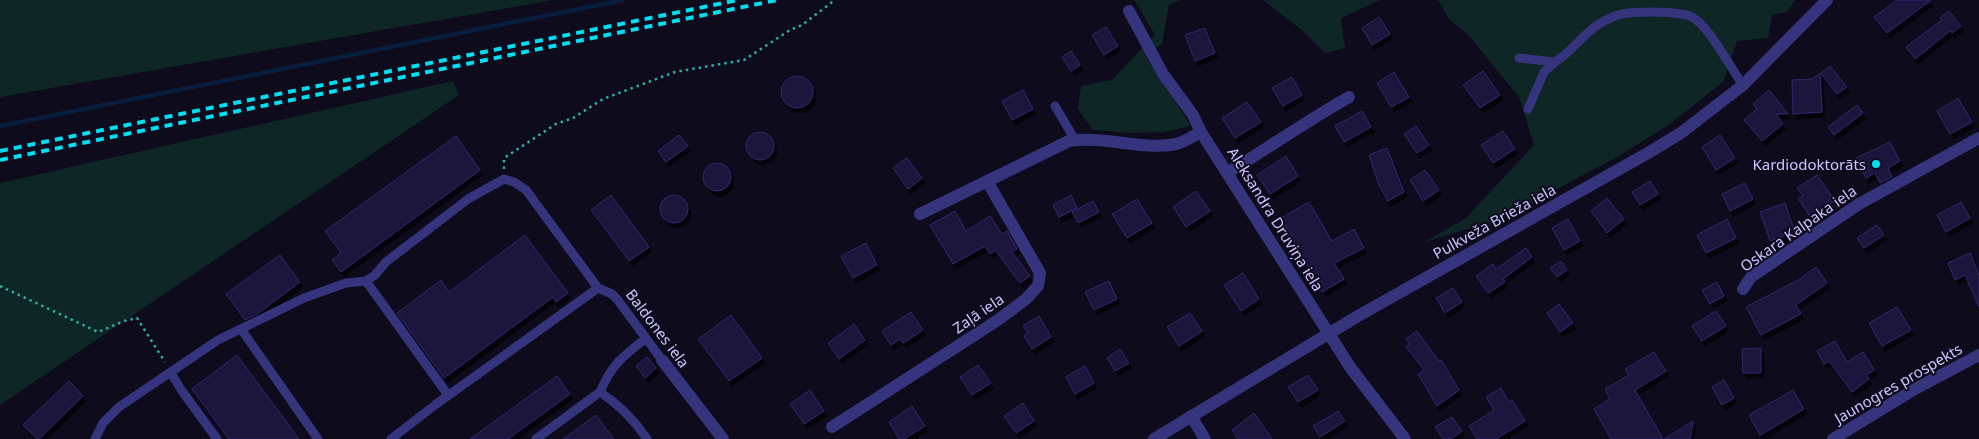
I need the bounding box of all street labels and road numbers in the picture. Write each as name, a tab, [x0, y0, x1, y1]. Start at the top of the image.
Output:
street label: Aleksandra Druviņa iela	[1223, 143, 1329, 295]
street label: Pulkveža Brieža iela	[1429, 179, 1559, 263]
street label: Oskara Kalpaka iela	[1736, 180, 1860, 276]
street label: Baldones iela	[622, 285, 694, 371]
street label: Zaļā iela	[948, 289, 1008, 337]
street label: Jaunogres prospekts	[1829, 338, 1966, 429]

